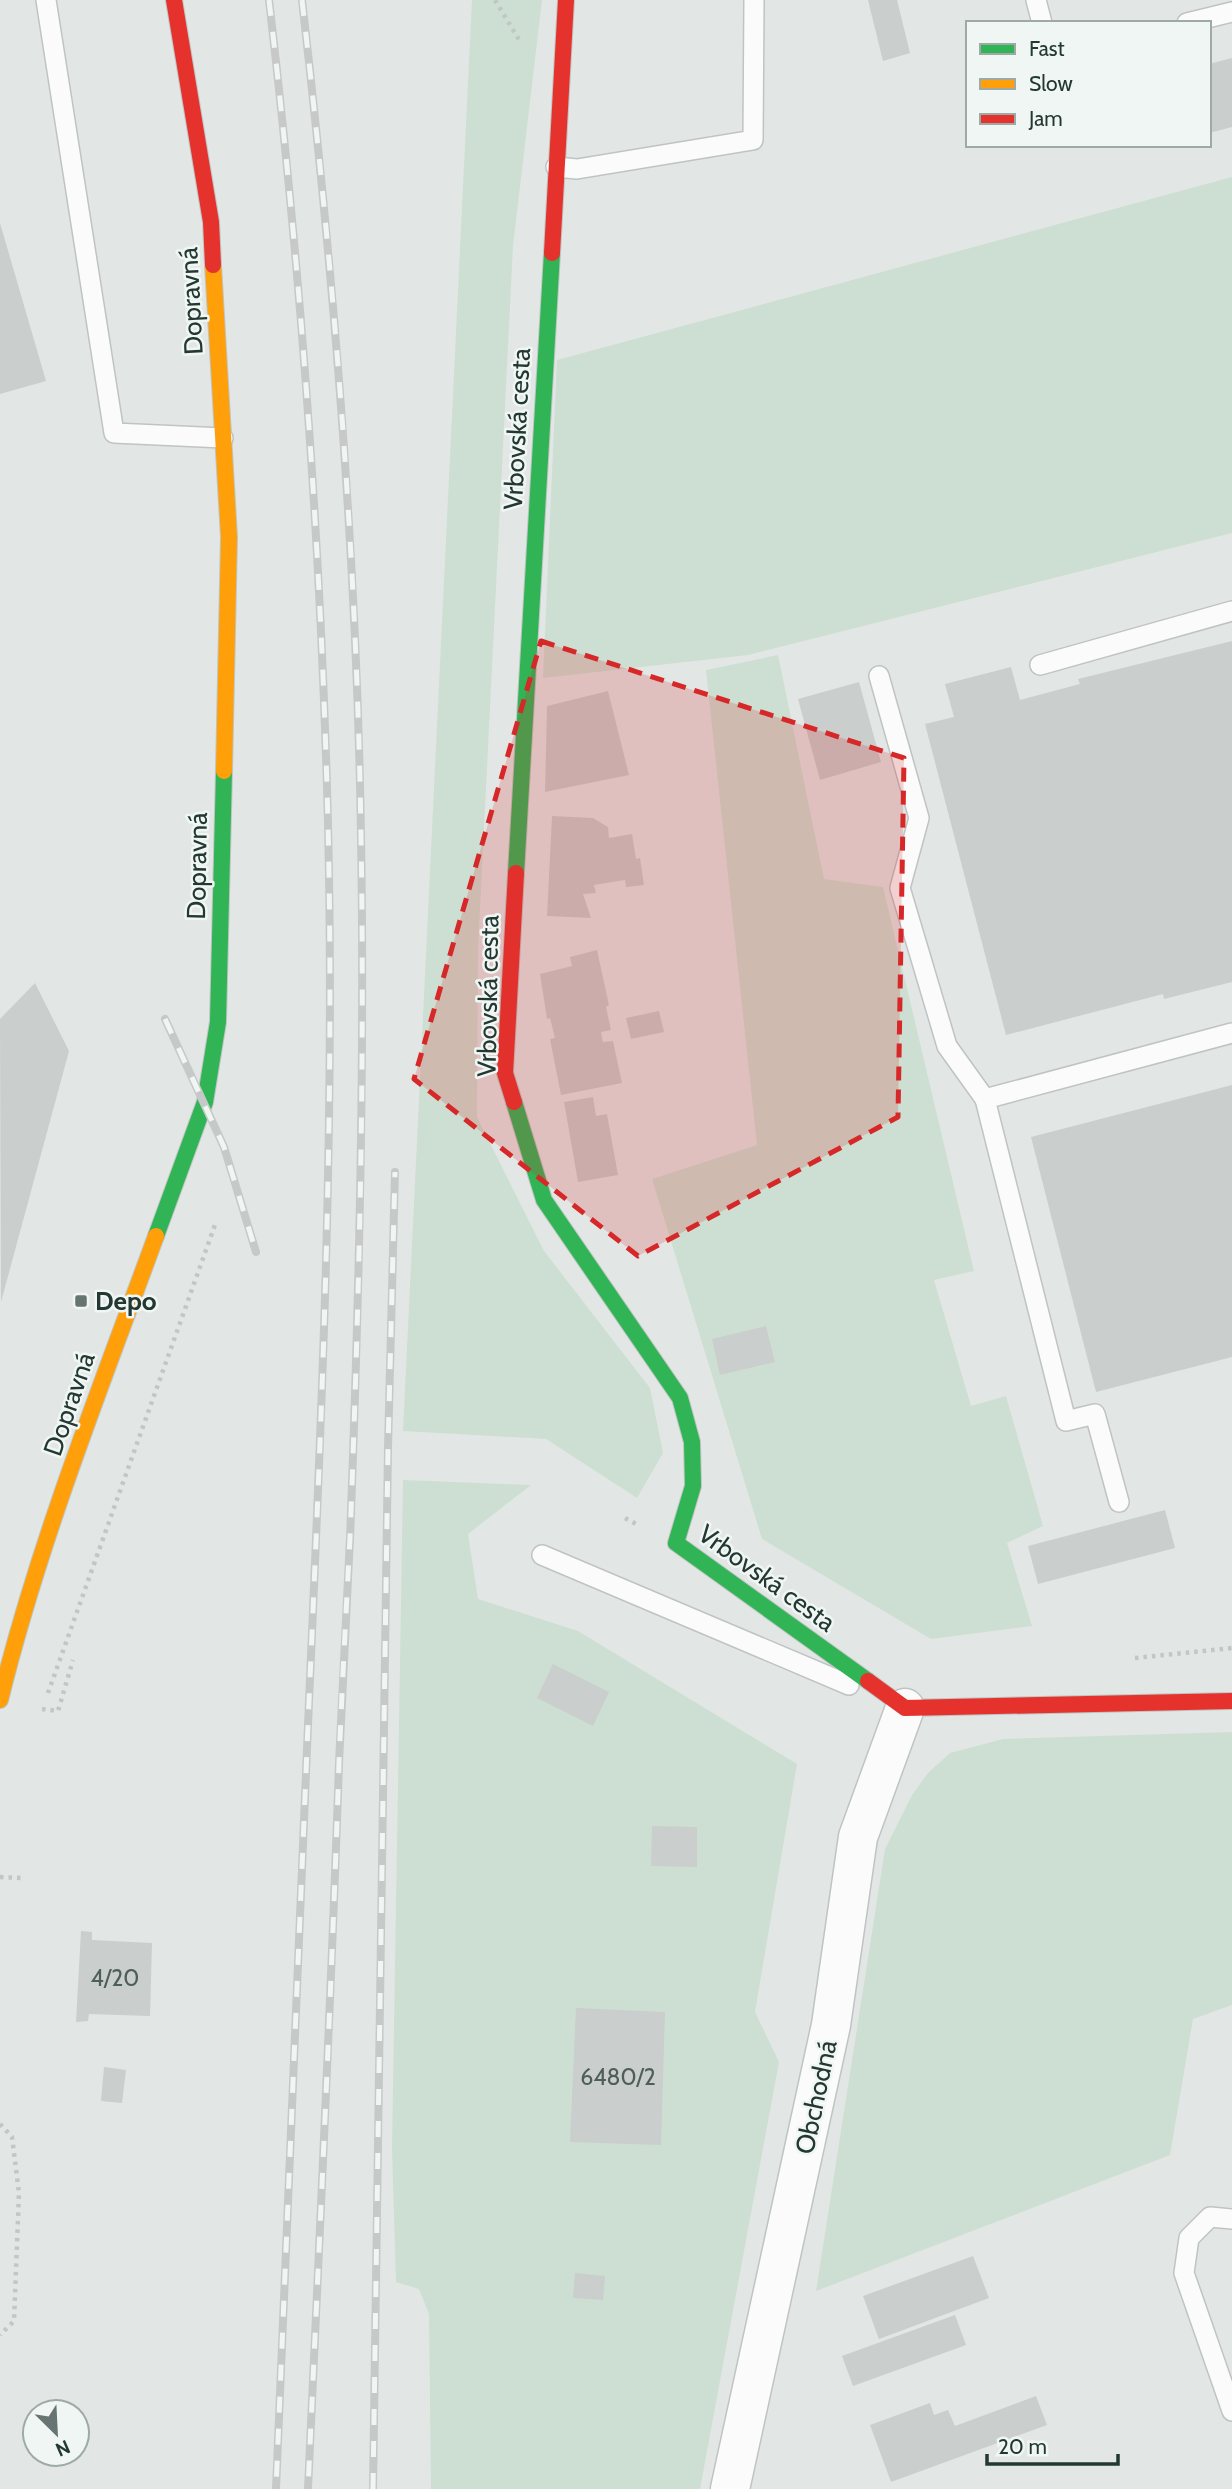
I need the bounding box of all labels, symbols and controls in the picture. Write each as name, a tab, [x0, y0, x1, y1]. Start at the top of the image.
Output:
legend	[966, 21, 1211, 147]
text: Fast	[1029, 36, 1065, 61]
text: Slow	[1029, 71, 1073, 96]
text: Jam	[1028, 106, 1063, 131]
street label: Dopravná	[172, 246, 210, 355]
street label: Vrbovská cesta	[497, 347, 537, 511]
street label: Dopravná	[180, 812, 214, 920]
street label: Vrbovská cesta	[471, 914, 505, 1077]
place label: Depo	[95, 1285, 157, 1317]
marker: Depo	[73, 1293, 89, 1309]
street label: Dopravná	[36, 1348, 102, 1460]
street label: Vrbovská cesta	[692, 1517, 842, 1639]
house number: 4/20	[91, 1964, 139, 1992]
street label: Obchodná	[788, 2036, 844, 2157]
house number: 6480/2	[580, 2063, 656, 2091]
north arrow	[21, 2398, 91, 2468]
scale bar	[987, 2422, 1118, 2466]
text: 20 m	[998, 2434, 1047, 2459]
text: N	[52, 2435, 74, 2461]

